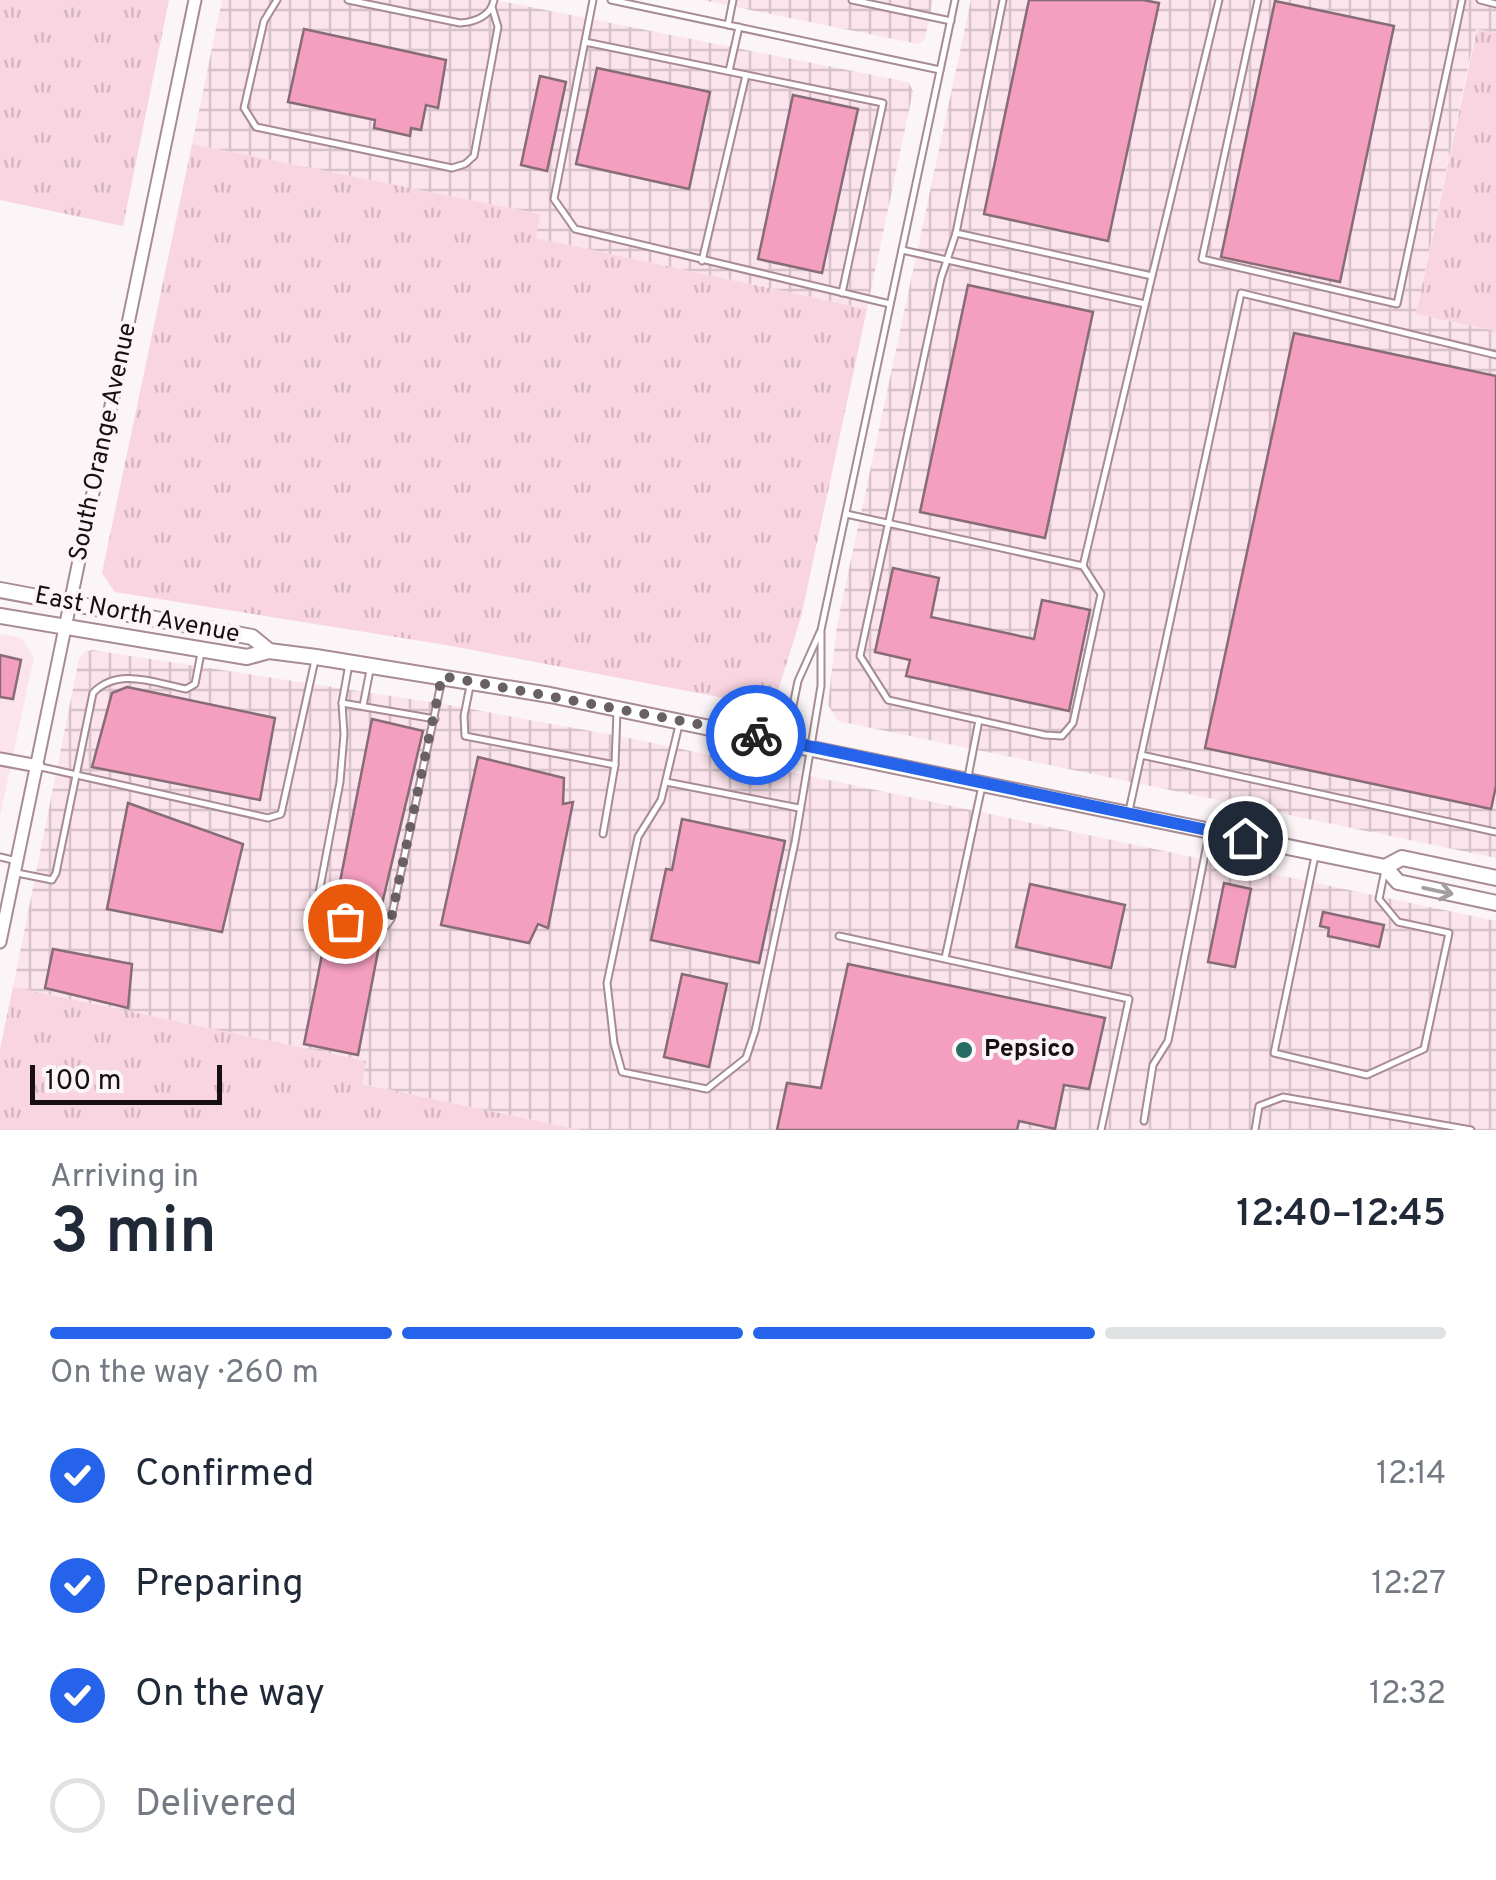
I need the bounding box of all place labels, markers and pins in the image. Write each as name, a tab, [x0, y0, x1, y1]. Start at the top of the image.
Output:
pin	[1203, 796, 1288, 881]
pin	[303, 879, 388, 964]
place label: Pepsico	[984, 1034, 1075, 1066]
marker: Pepsico	[953, 1039, 975, 1061]

